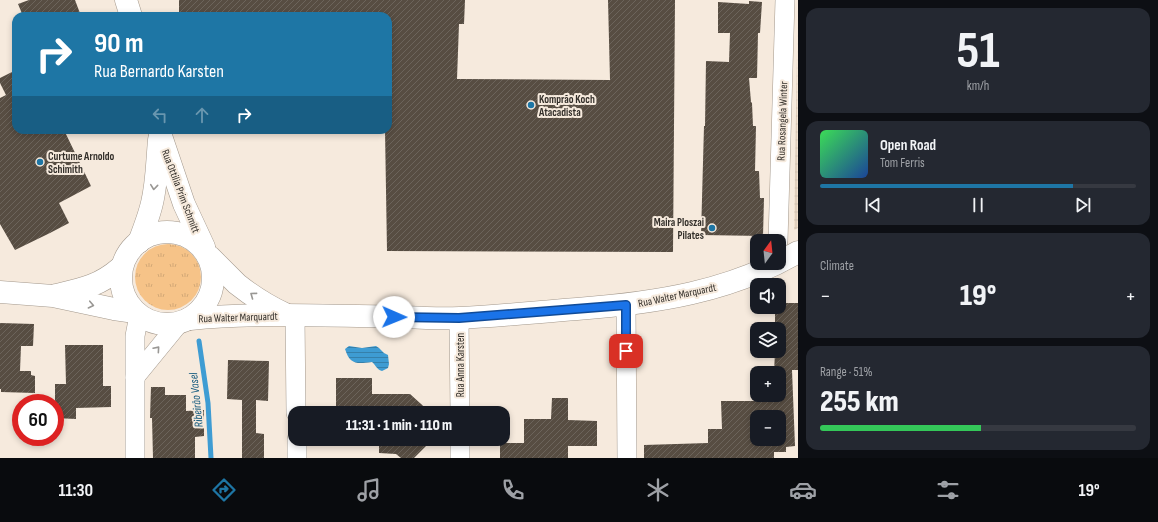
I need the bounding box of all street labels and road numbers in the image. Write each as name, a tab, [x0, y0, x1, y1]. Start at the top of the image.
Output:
street label: Rua Rosangela Winter	[775, 81, 790, 161]
street label: Rua Ottilia Prim Schmitt	[159, 148, 203, 235]
street label: Rua Walter Marquardt	[637, 281, 718, 310]
street label: Rua Walter Marquardt	[198, 310, 279, 325]
street label: Rua Anna Karsten	[454, 332, 467, 397]

